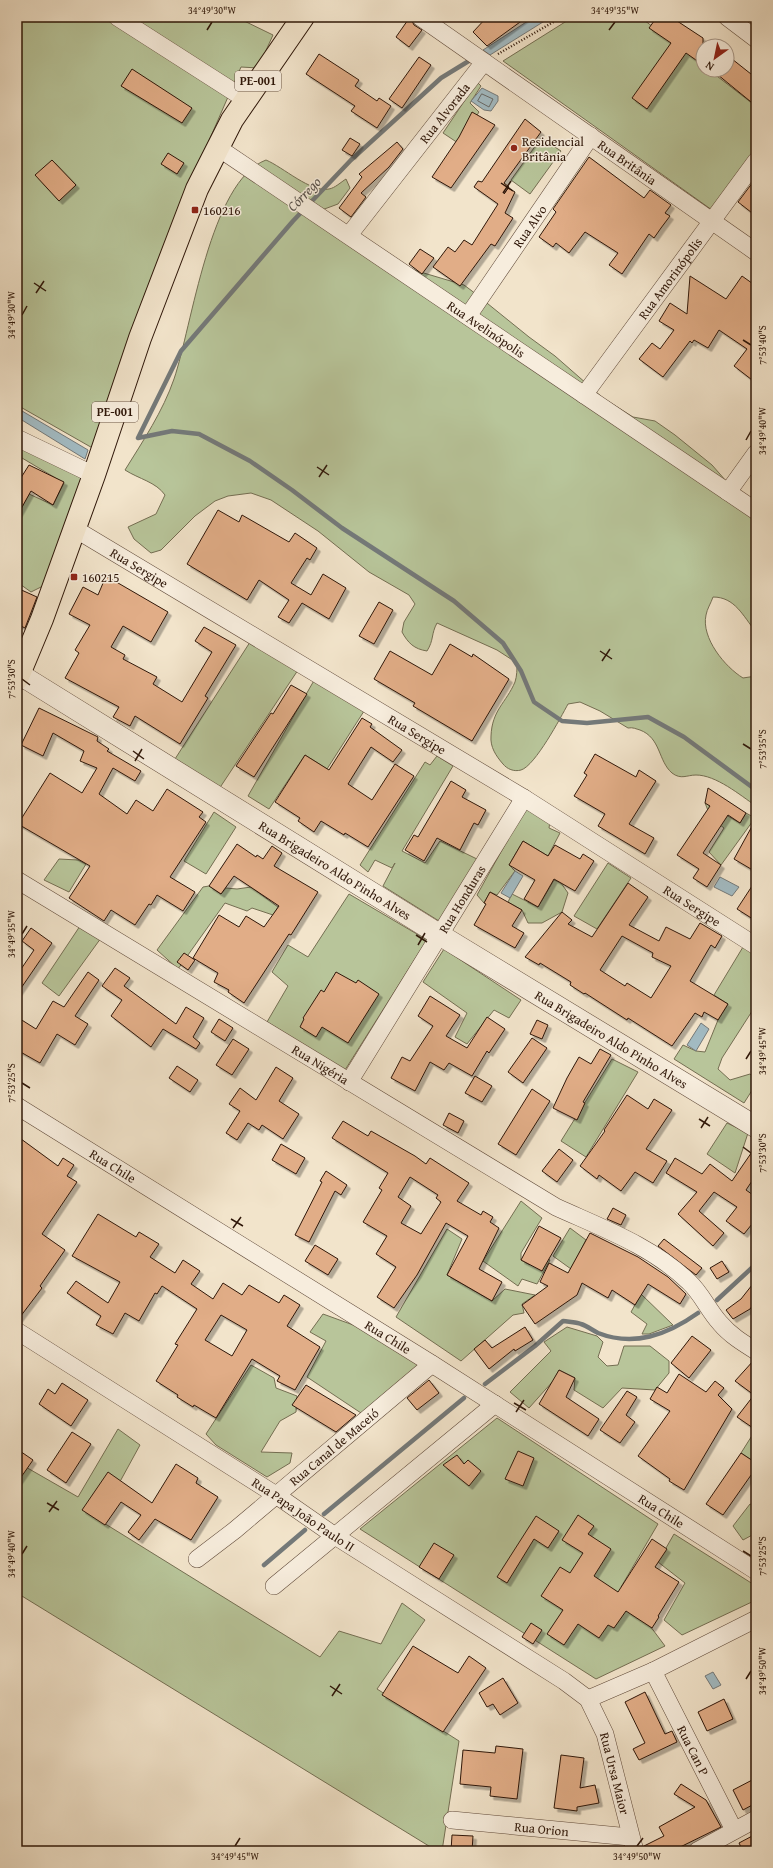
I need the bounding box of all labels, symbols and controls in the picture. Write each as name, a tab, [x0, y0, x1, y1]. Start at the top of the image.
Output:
text: 34°49'30"W	[188, 3, 236, 18]
text: 34°49'35"W	[591, 3, 639, 18]
north arrow	[695, 38, 735, 78]
text: N	[702, 57, 717, 75]
road number: PE-001	[235, 71, 281, 91]
street label: Rua Alvorada	[415, 78, 475, 148]
place label: Residencial Britânia	[522, 132, 584, 166]
street label: Rua Britânia	[594, 135, 661, 190]
marker: Residencial Britânia	[509, 143, 519, 153]
water label: Córrego	[283, 172, 325, 216]
place label: 160216	[203, 201, 241, 220]
street label: Rua Alvo	[509, 201, 551, 251]
marker: 160216	[190, 205, 200, 215]
street label: Rua Amorinópolis	[634, 233, 707, 324]
text: 34°49'30"W	[4, 291, 19, 339]
street label: Rua Avelinópolis	[443, 296, 529, 363]
text: 7°53'40"S	[755, 325, 770, 365]
road number: PE-001	[92, 402, 138, 422]
text: 34°49'40"W	[755, 407, 770, 455]
street label: Rua Sergipe	[106, 543, 172, 593]
place label: 160215	[82, 568, 120, 587]
marker: 160215	[69, 572, 79, 582]
text: 7°53'30"S	[4, 659, 19, 699]
street label: Rua Sergipe	[384, 710, 450, 759]
text: 7°53'35"S	[755, 729, 770, 769]
street label: Rua Brigadeiro Aldo Pinho Alves	[255, 816, 415, 925]
street label: Rua Honduras	[434, 862, 490, 937]
street label: Rua Sergipe	[660, 880, 724, 931]
text: 34°49'35"W	[4, 910, 19, 958]
street label: Rua Brigadeiro Aldo Pinho Alves	[531, 986, 691, 1093]
text: 34°49'45"W	[755, 1027, 770, 1075]
street label: Rua Nigéria	[288, 1040, 353, 1090]
text: 7°53'25"S	[4, 1063, 19, 1103]
text: 7°53'30"S	[755, 1133, 770, 1173]
street label: Rua Chile	[86, 1144, 140, 1188]
street label: Rua Chile	[361, 1316, 415, 1359]
street label: Rua Canal de Maceió	[285, 1404, 383, 1490]
street label: Rua Papa João Paulo II	[248, 1473, 358, 1556]
street label: Rua Chile	[634, 1489, 688, 1533]
text: 34°49'40"W	[4, 1530, 19, 1578]
text: 7°53'25"S	[755, 1536, 770, 1576]
text: 34°49'50"W	[755, 1647, 770, 1695]
street label: Rua Can P	[672, 1722, 714, 1779]
street label: Rua Ursa Maior	[595, 1730, 634, 1817]
street label: Rua Orion	[514, 1817, 570, 1841]
text: 34°49'45"W	[211, 1849, 259, 1864]
text: 34°49'50"W	[613, 1849, 661, 1864]

